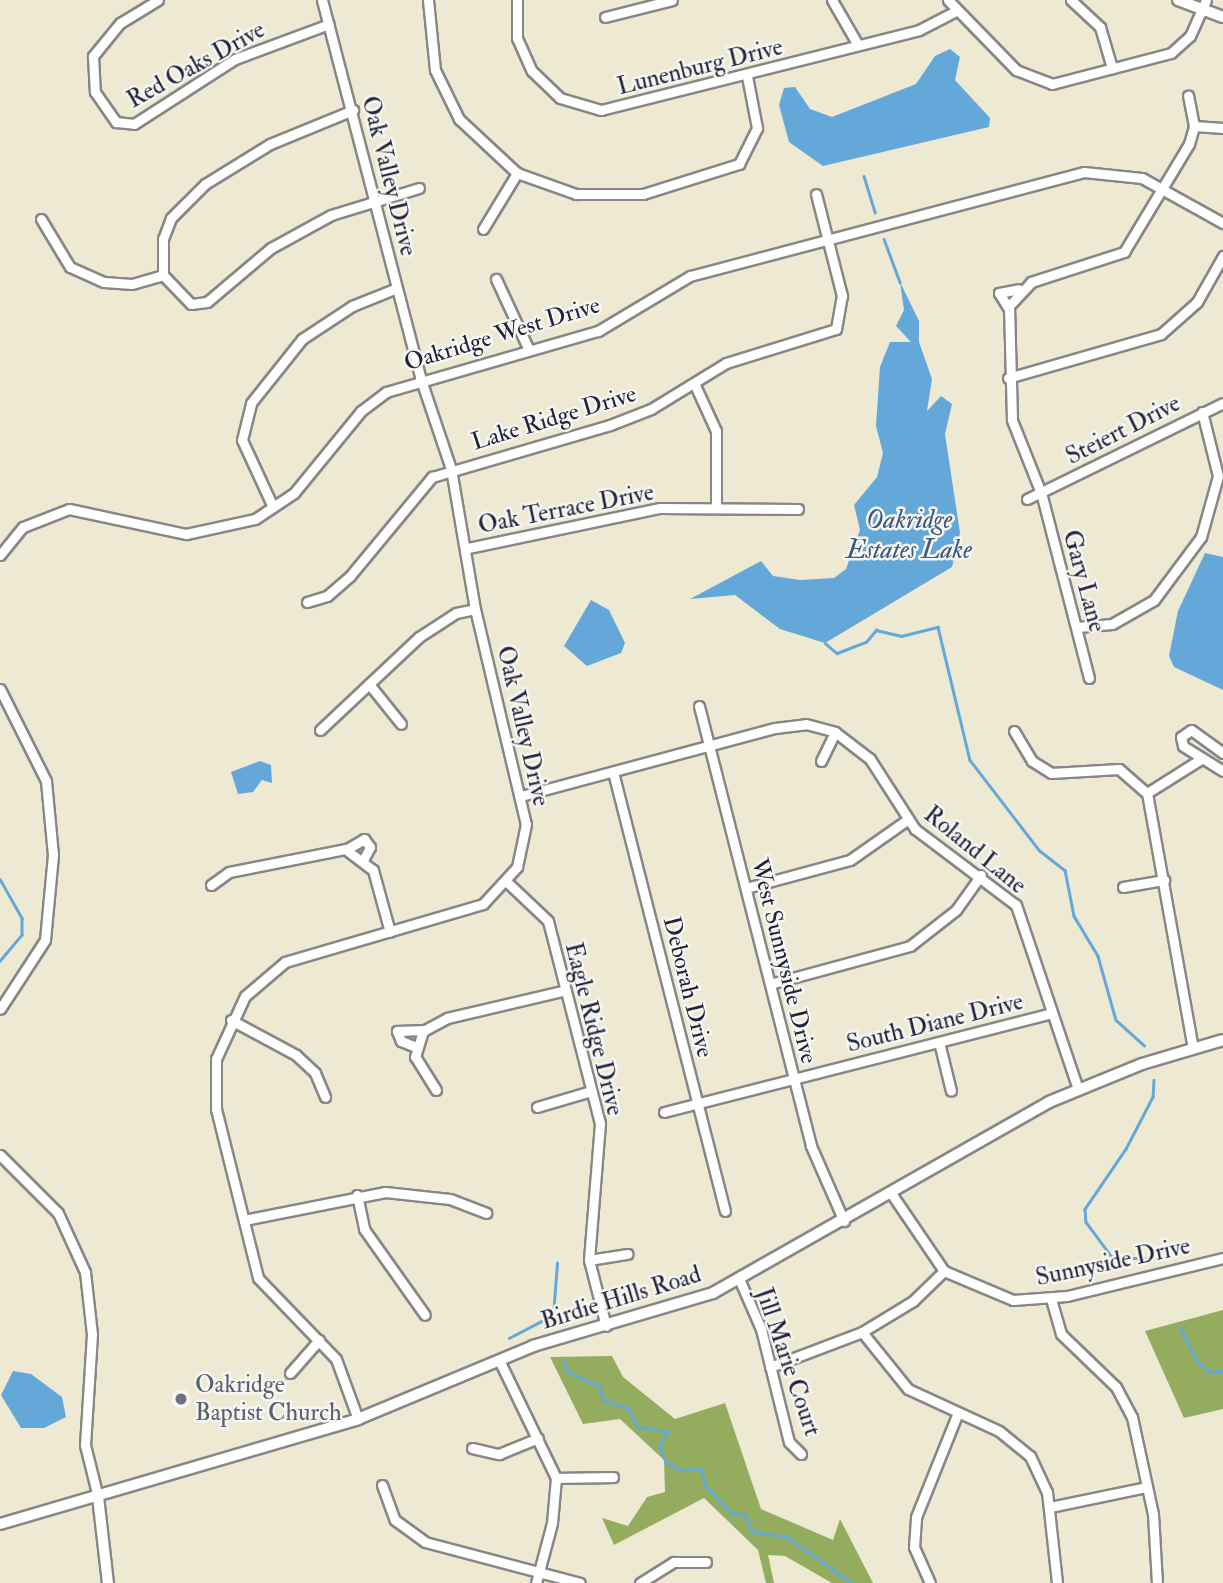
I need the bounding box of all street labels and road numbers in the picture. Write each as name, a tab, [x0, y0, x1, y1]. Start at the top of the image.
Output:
street label: Red Oaks Drive	[122, 15, 270, 115]
street label: Lunenburg Drive	[614, 33, 786, 101]
street label: Oak Valley Drive	[355, 93, 423, 259]
street label: Oakridge West Drive	[401, 291, 603, 377]
street label: Lake Ridge Drive	[468, 379, 640, 457]
street label: Steiert Drive	[1061, 389, 1185, 471]
street label: Oak Terrace Drive	[476, 478, 656, 540]
street label: Gary Lane	[1057, 527, 1111, 635]
street label: Oak Valley Drive	[491, 643, 555, 809]
street label: Roland Lane	[918, 800, 1032, 900]
street label: West Sunnyside Drive	[745, 855, 823, 1067]
street label: Deborah Drive	[657, 914, 719, 1060]
street label: Eagle Ridge Drive	[559, 940, 629, 1118]
street label: South Diane Drive	[844, 987, 1026, 1059]
street label: Sunnyside Drive	[1033, 1232, 1193, 1292]
street label: Birdie Hills Road	[538, 1260, 704, 1336]
street label: Jill Marie Court	[749, 1284, 827, 1440]

